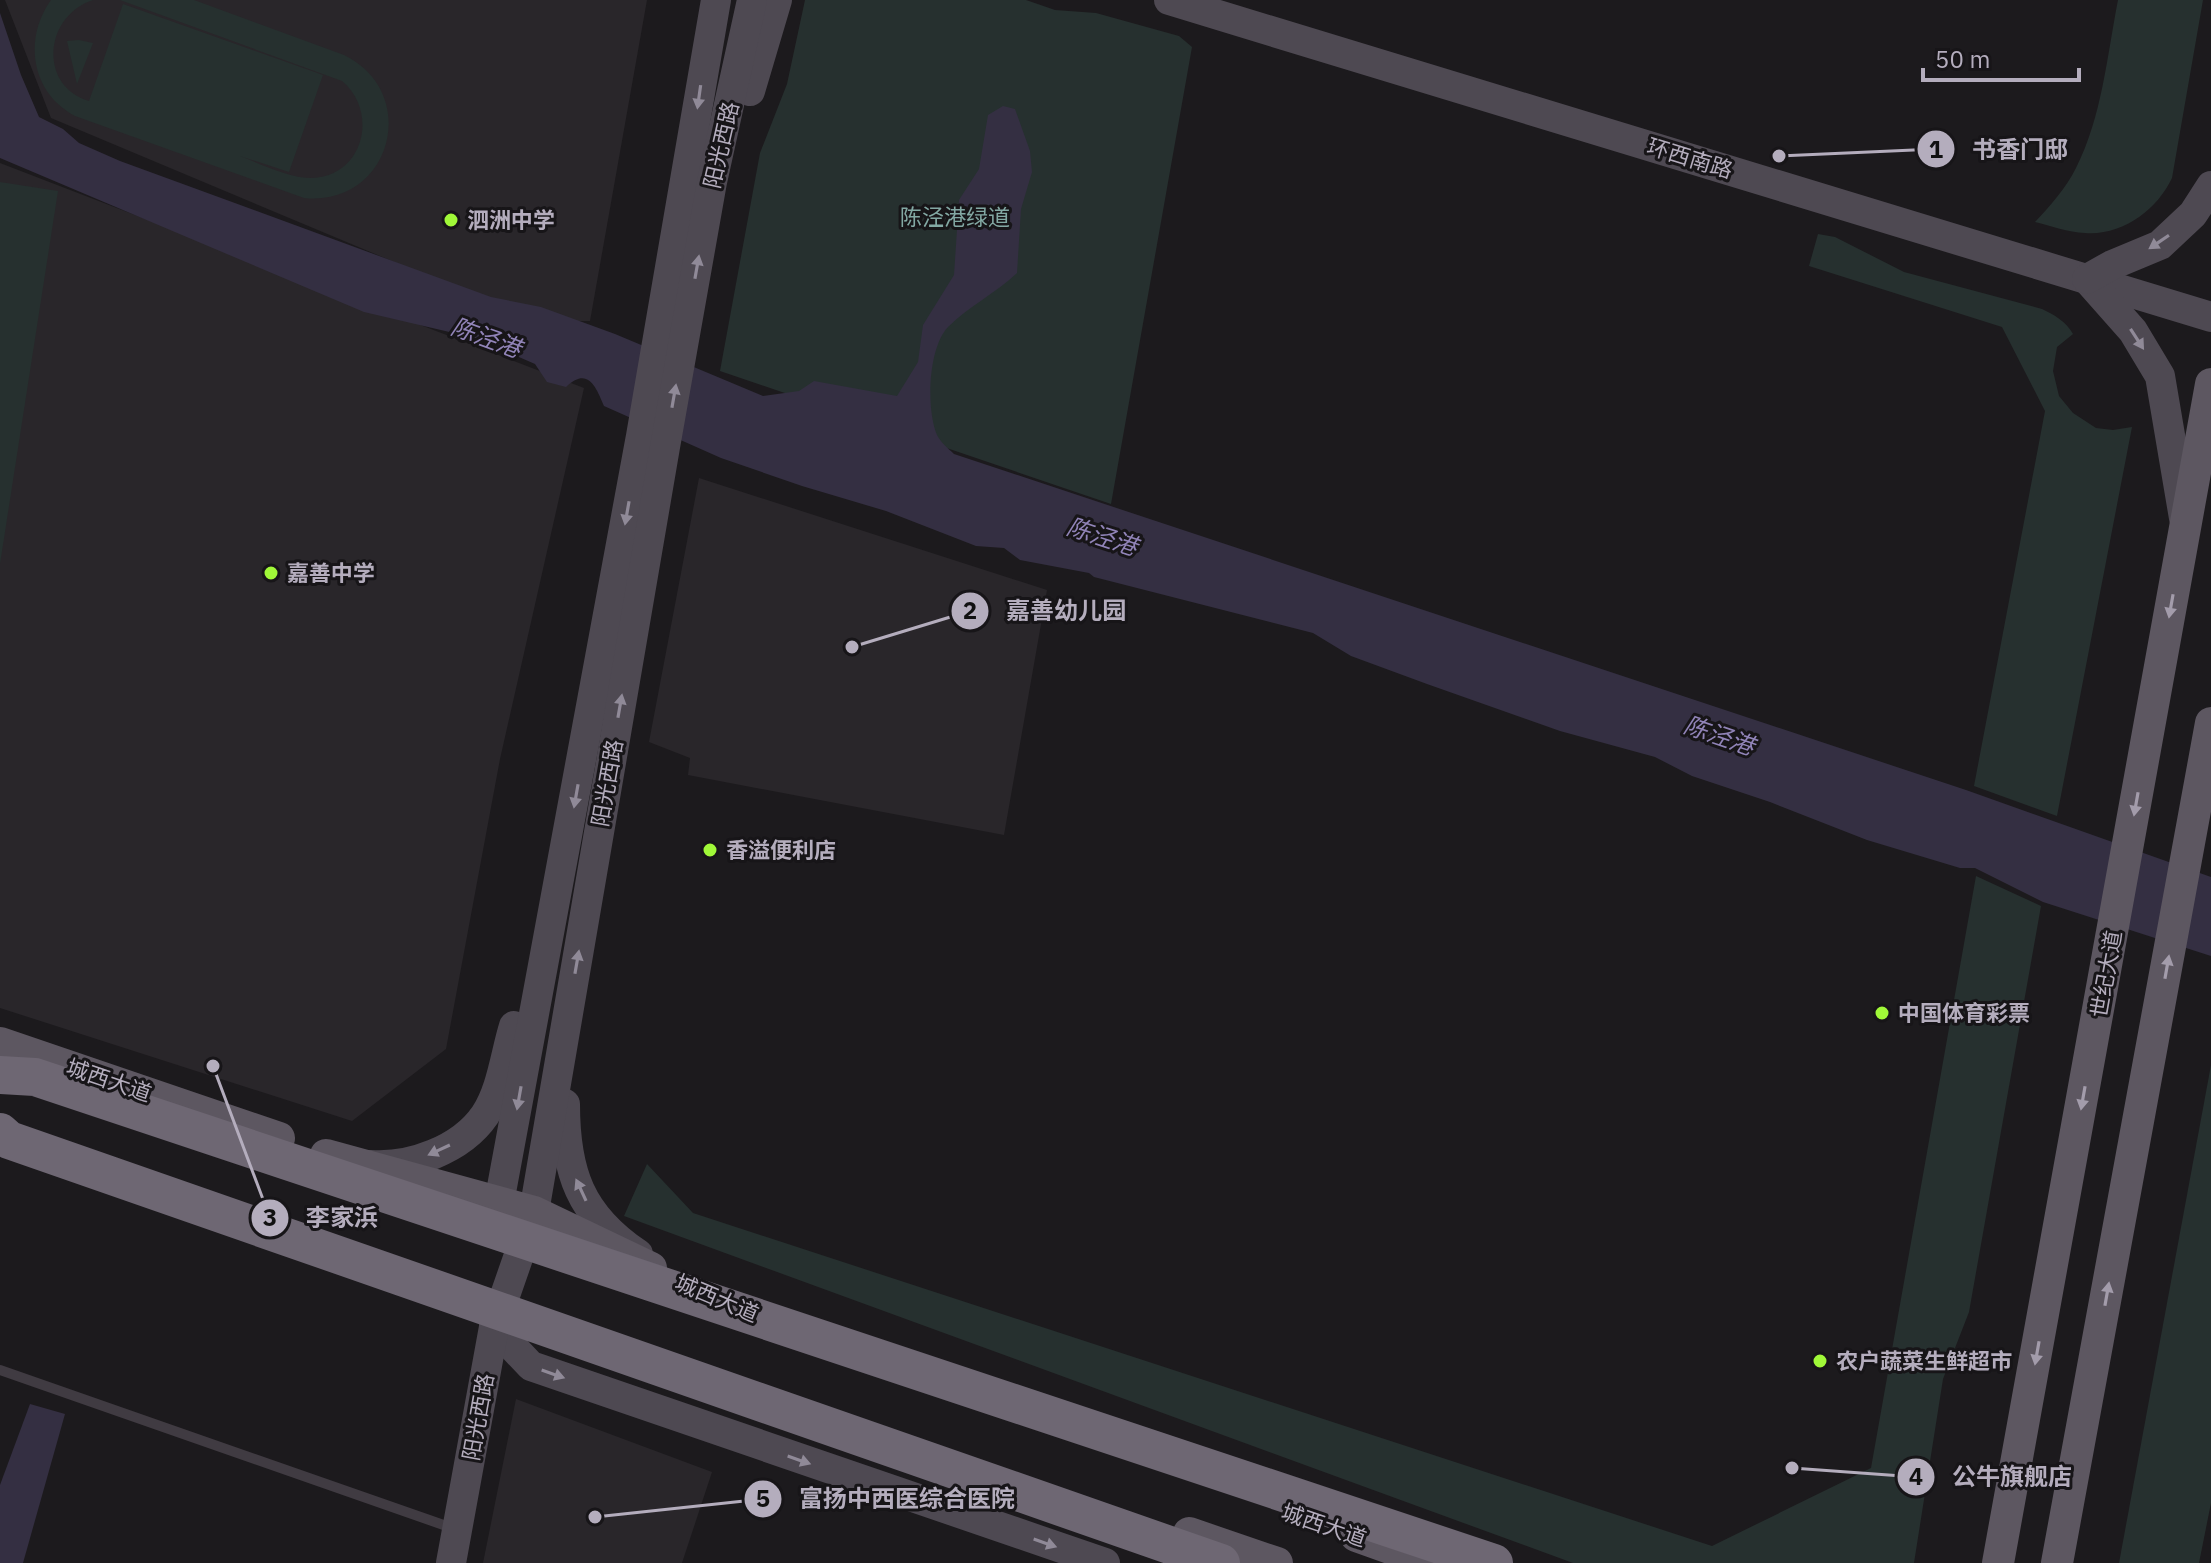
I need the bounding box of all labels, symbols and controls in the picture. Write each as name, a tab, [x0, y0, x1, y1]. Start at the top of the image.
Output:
scale bar	[1923, 32, 2079, 82]
text: 50 m	[1935, 43, 1990, 75]
one-way arrow	[692, 85, 705, 110]
street label: 阳光西路	[696, 99, 745, 191]
callout: 书香门邸	[1916, 125, 2084, 173]
street label: 环西南路	[1644, 131, 1736, 184]
text: 1	[1929, 133, 1943, 165]
text: 书香门邸	[1972, 133, 2068, 165]
park label: 陈泾港绿道	[900, 202, 1010, 231]
place label: 泗洲中学	[467, 205, 555, 234]
marker: 泗洲中学	[442, 211, 460, 229]
one-way arrow	[2149, 235, 2170, 250]
one-way arrow	[691, 255, 704, 280]
water label: 陈泾港	[447, 310, 528, 365]
one-way arrow	[2129, 328, 2144, 350]
one-way arrow	[668, 383, 680, 408]
one-way arrow	[621, 500, 633, 525]
water label: 陈泾港	[1063, 510, 1144, 563]
place label: 嘉善中学	[287, 558, 375, 587]
marker: 嘉善中学	[262, 564, 280, 582]
callout: 嘉善幼儿园	[950, 587, 1142, 635]
text: 2	[963, 594, 977, 626]
text: 嘉善幼儿园	[1006, 594, 1126, 626]
one-way arrow	[2165, 594, 2177, 619]
one-way arrow	[615, 693, 627, 718]
water label: 陈泾港	[1680, 708, 1761, 763]
street label: 阳光西路	[585, 737, 628, 829]
one-way arrow	[569, 784, 582, 809]
one-way arrow	[2129, 792, 2141, 817]
place label: 香溢便利店	[726, 835, 836, 864]
marker: 香溢便利店	[701, 841, 719, 859]
street label: 世纪大道	[2084, 928, 2127, 1020]
one-way arrow	[571, 950, 583, 975]
one-way arrow	[2161, 954, 2173, 979]
place label: 中国体育彩票	[1898, 998, 2030, 1027]
marker: 中国体育彩票	[1873, 1004, 1891, 1022]
street label: 城西大道	[63, 1051, 155, 1108]
one-way arrow	[2077, 1085, 2089, 1110]
one-way arrow	[512, 1086, 524, 1111]
one-way arrow	[428, 1143, 451, 1157]
one-way arrow	[574, 1178, 587, 1201]
callout: 李家浜	[250, 1194, 394, 1242]
text: 3	[263, 1201, 277, 1233]
text: 李家浜	[306, 1201, 378, 1233]
street label: 城西大道	[671, 1267, 763, 1328]
one-way arrow	[2101, 1281, 2113, 1306]
one-way arrow	[2030, 1341, 2042, 1366]
place label: 农户蔬菜生鲜超市	[1836, 1346, 2012, 1375]
marker: 农户蔬菜生鲜超市	[1811, 1352, 1829, 1370]
one-way arrow	[542, 1369, 566, 1381]
street label: 阳光西路	[456, 1371, 499, 1463]
callout: 公牛旗舰店	[1896, 1453, 2088, 1501]
one-way arrow	[787, 1454, 811, 1466]
text: 4	[1909, 1460, 1923, 1492]
text: 公牛旗舰店	[1952, 1460, 2072, 1492]
callout: 富扬中西医综合医院	[743, 1475, 1031, 1523]
text: 5	[756, 1482, 770, 1514]
text: 富扬中西医综合医院	[799, 1482, 1015, 1514]
street label: 城西大道	[1278, 1496, 1370, 1553]
one-way arrow	[1034, 1537, 1058, 1549]

